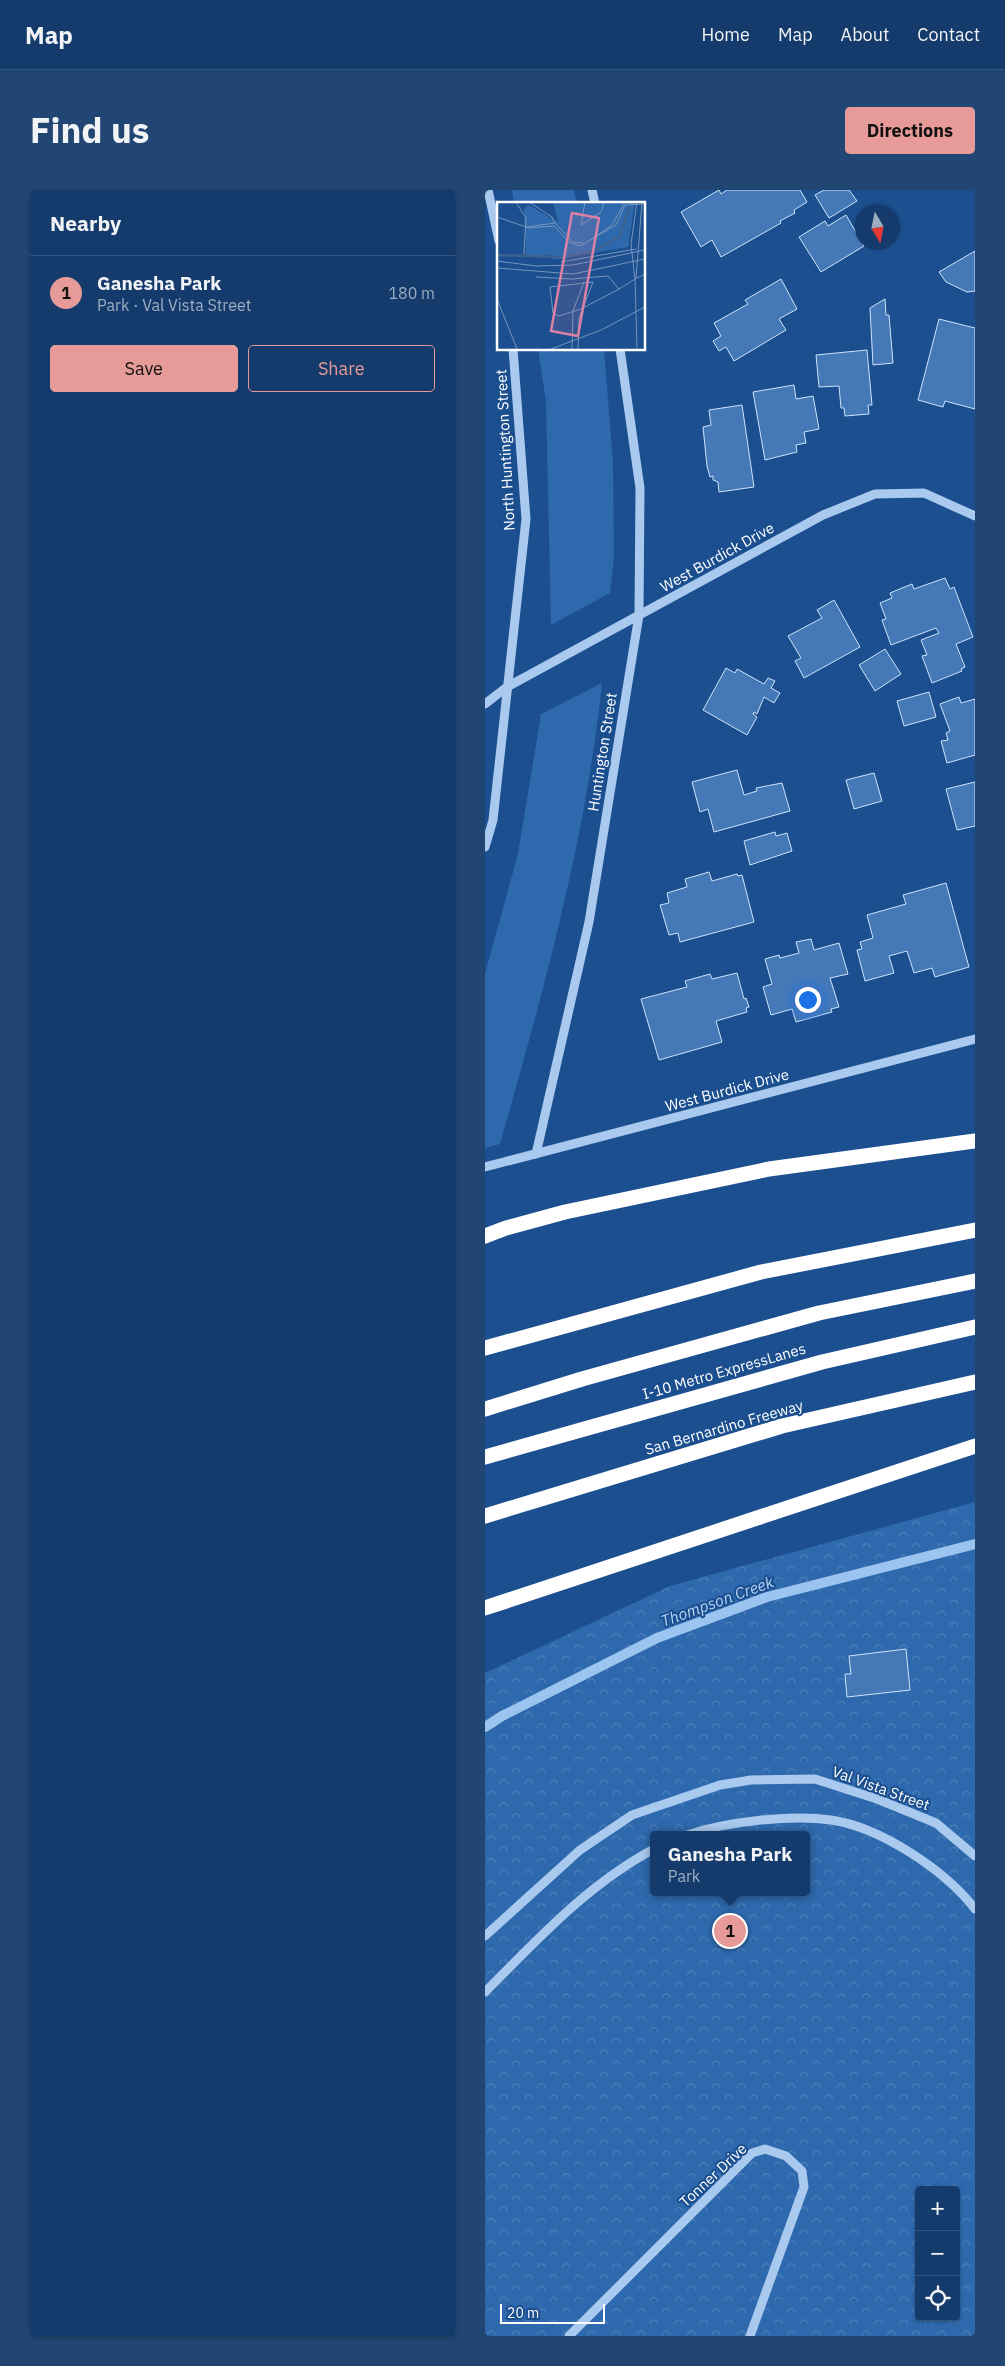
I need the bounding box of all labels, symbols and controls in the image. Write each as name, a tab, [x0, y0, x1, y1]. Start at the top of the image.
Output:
text: Map	[25, 19, 73, 51]
text: Home	[702, 23, 750, 46]
text: Map	[778, 23, 813, 46]
text: About	[841, 23, 889, 46]
text: Contact	[917, 23, 980, 46]
text: Find us	[30, 107, 149, 153]
button: Directions	[845, 107, 975, 154]
inset map	[497, 202, 645, 350]
north arrow	[855, 205, 900, 250]
text: Nearby	[50, 209, 121, 237]
text: Ganesha Park	[97, 271, 221, 295]
text: 1	[61, 283, 71, 303]
text: 180 m	[388, 283, 435, 303]
text: Park · Val Vista Street	[97, 295, 251, 315]
button: Save	[50, 345, 238, 392]
button: Share	[248, 345, 435, 392]
street label: North Huntington Street	[491, 369, 519, 531]
street label: West Burdick Drive	[657, 518, 777, 596]
street label: Huntington Street	[583, 691, 621, 813]
your location	[795, 987, 821, 1013]
street label: West Burdick Drive	[663, 1064, 791, 1116]
street label: I-10 Metro ExpressLanes	[640, 1339, 808, 1403]
street label: San Bernardino Freeway	[643, 1395, 806, 1459]
water label: Thompson Creek	[658, 1571, 777, 1631]
street label: Val Vista Street	[830, 1762, 932, 1814]
popup	[650, 1831, 810, 1896]
text: Ganesha Park	[668, 1842, 792, 1866]
text: Park	[668, 1866, 700, 1886]
pin: 1	[714, 1912, 746, 1950]
street label: Tonner Drive	[675, 2139, 751, 2211]
map controls	[915, 2186, 960, 2321]
button: +	[915, 2186, 960, 2231]
button: −	[915, 2231, 960, 2276]
button: locate	[915, 2276, 960, 2321]
scale bar	[500, 2301, 605, 2324]
text: 20 m	[507, 2304, 539, 2322]

